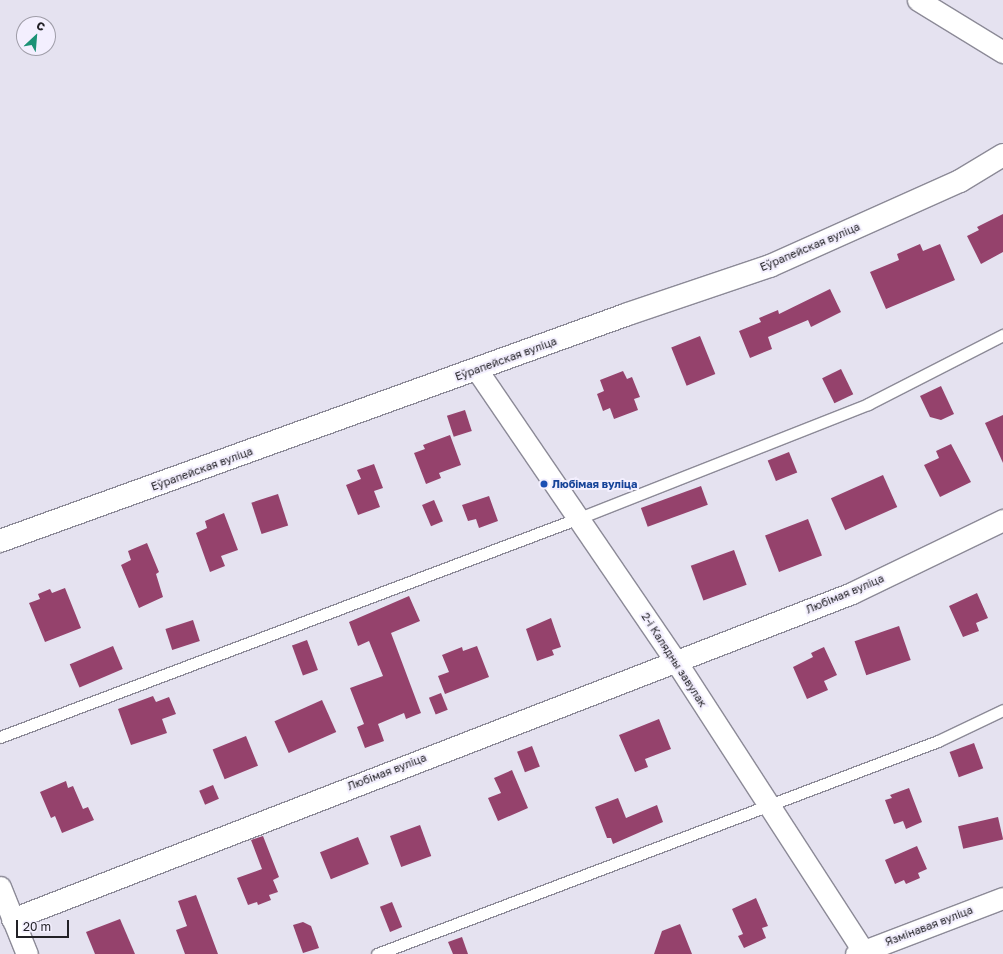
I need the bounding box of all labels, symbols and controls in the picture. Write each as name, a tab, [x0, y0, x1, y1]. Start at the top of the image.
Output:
north arrow	[16, 16, 56, 56]
text: С	[35, 18, 47, 33]
street label: Еўрапейская вуліца	[758, 220, 862, 274]
street label: Еўрапейская вуліца	[453, 334, 559, 384]
street label: Еўрапейская вуліца	[149, 444, 255, 494]
place label: Любімая вуліца	[552, 477, 637, 491]
marker: Любімая вуліца	[539, 479, 549, 489]
street label: Любімая вуліца	[804, 572, 886, 616]
street label: 2-і Калядны завулак	[639, 610, 709, 710]
street label: Любімая вуліца	[346, 751, 428, 793]
street label: Язмінавая вуліца	[883, 903, 975, 949]
scale bar	[18, 912, 71, 938]
text: 20 m	[23, 919, 51, 934]

